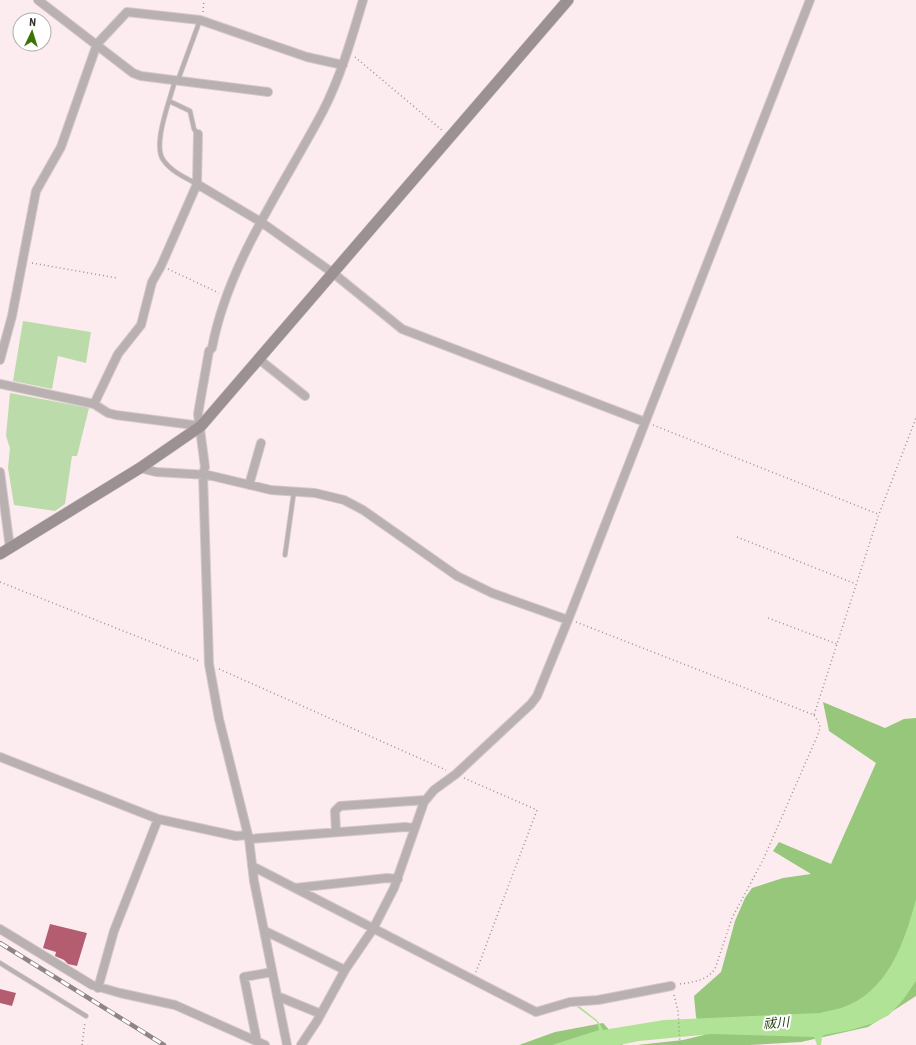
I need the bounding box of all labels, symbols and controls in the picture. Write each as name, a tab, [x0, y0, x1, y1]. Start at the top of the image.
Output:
north arrow	[12, 12, 52, 52]
text: N	[29, 16, 37, 29]
water label: 祓川	[762, 1014, 792, 1032]

